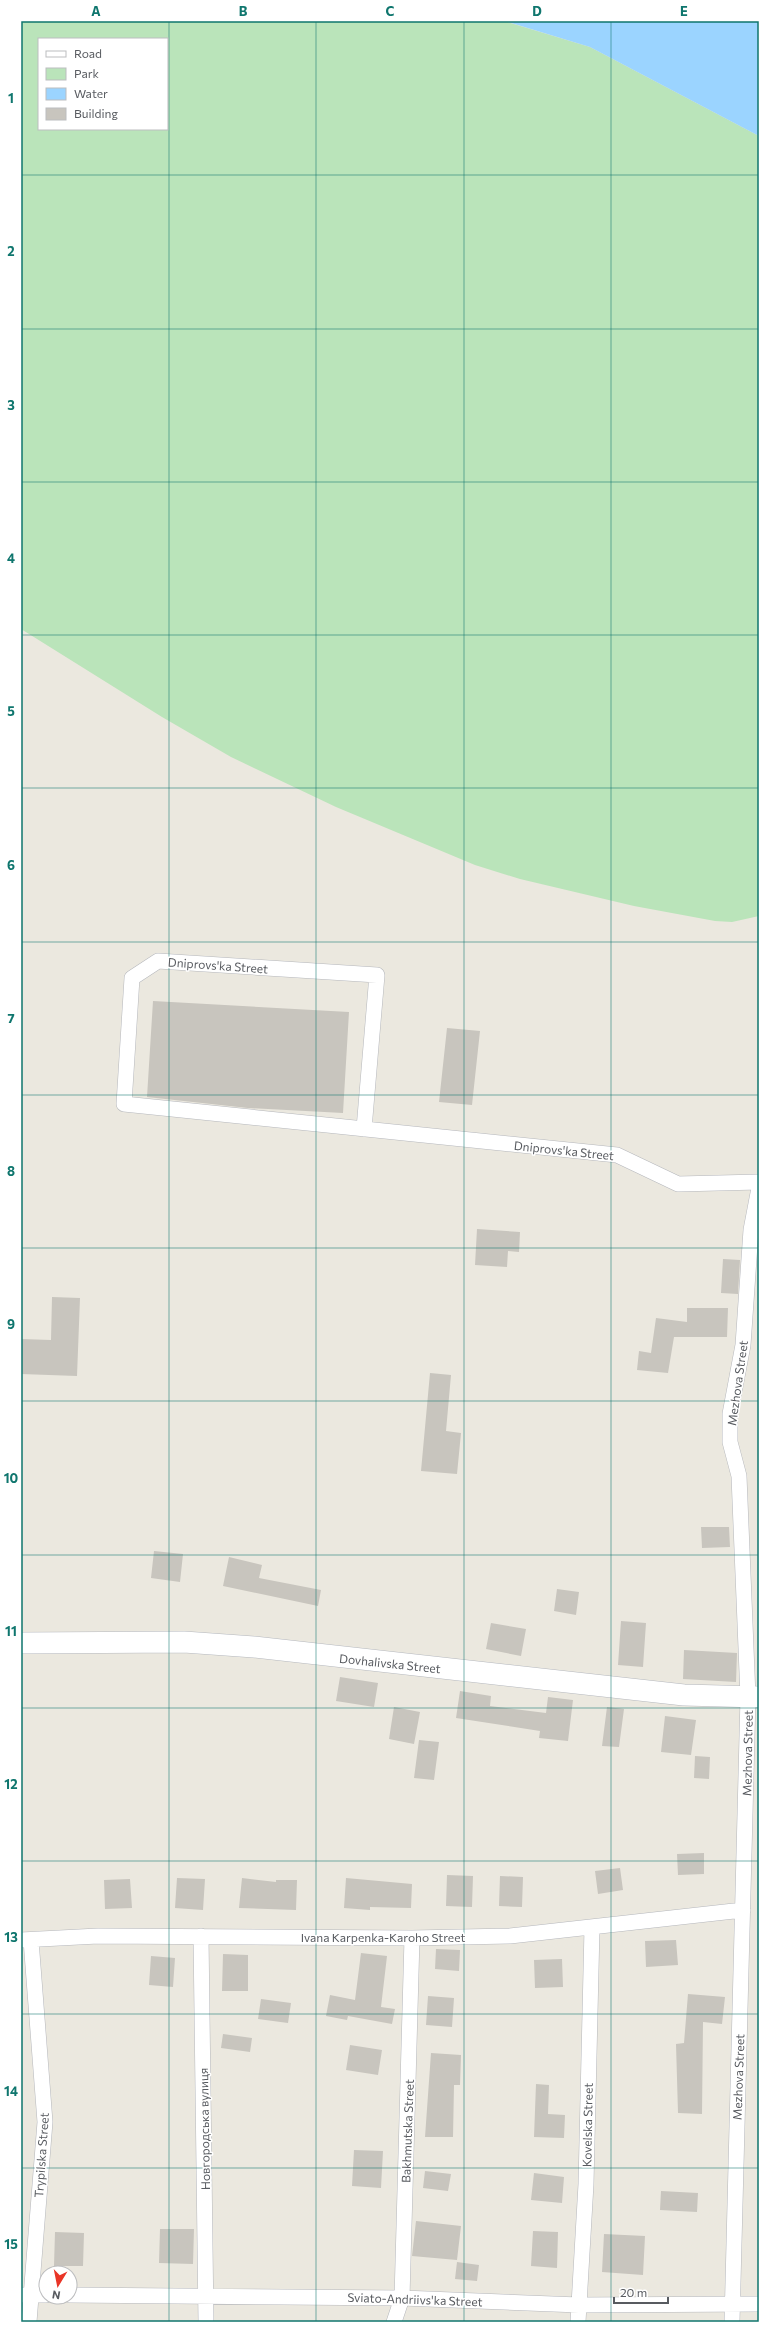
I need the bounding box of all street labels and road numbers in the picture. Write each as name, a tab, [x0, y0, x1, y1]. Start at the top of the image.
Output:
street label: Dniprovs'ka Street	[167, 955, 269, 975]
street label: Dniprovs'ka Street	[513, 1138, 615, 1162]
street label: Mezhova Street	[724, 1339, 750, 1427]
street label: Dovhalivska Street	[339, 1651, 441, 1675]
street label: Mezhova Street	[739, 1710, 755, 1796]
street label: Ivana Karpenka-Karoho Street	[301, 1930, 465, 1944]
street label: Mezhova Street	[730, 2034, 747, 2120]
street label: Новгородська вулиця	[196, 2068, 212, 2190]
street label: Bakhmutska Street	[398, 2079, 416, 2183]
street label: Kovelska Street	[579, 2083, 595, 2167]
street label: Trypilska Street	[31, 2112, 51, 2198]
street label: Sviato-Andriivs'ka Street	[347, 2290, 483, 2308]

